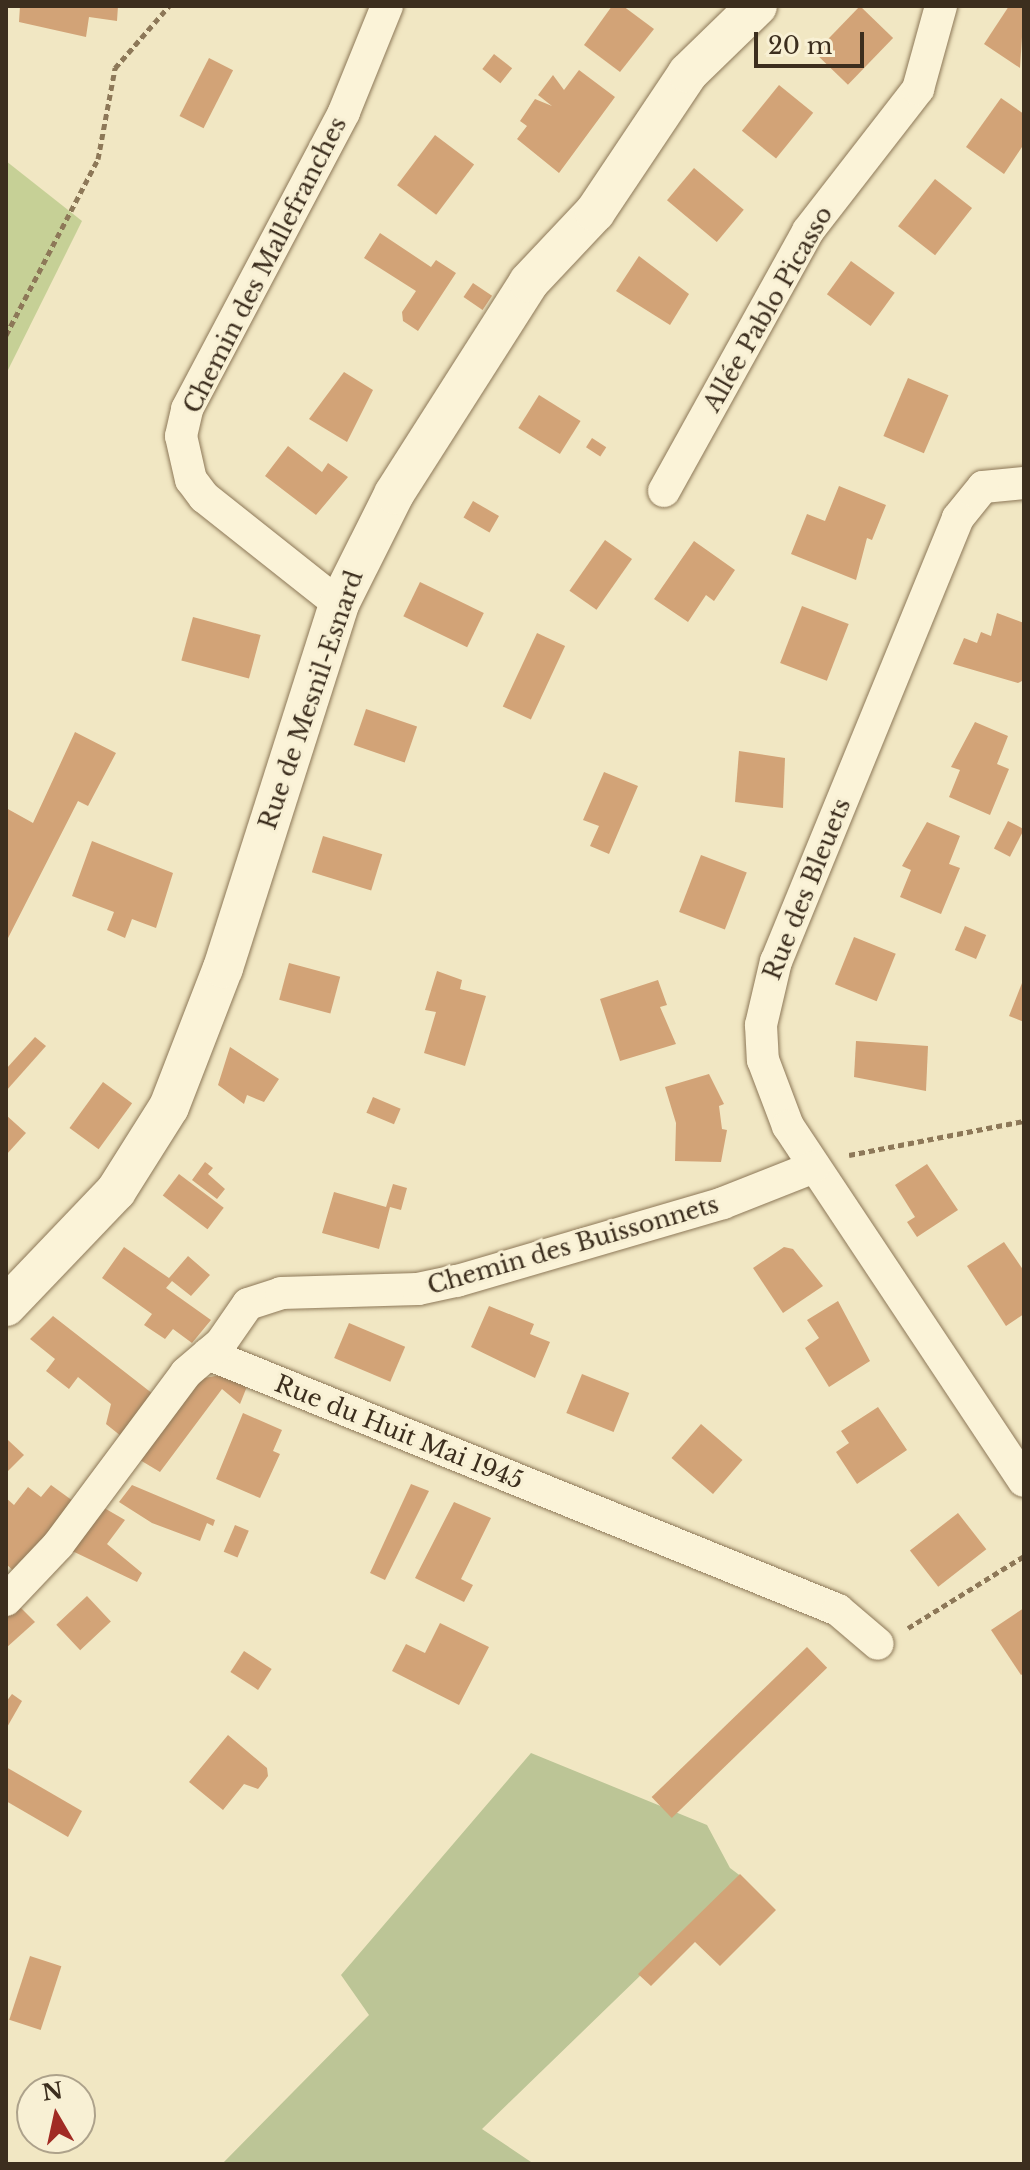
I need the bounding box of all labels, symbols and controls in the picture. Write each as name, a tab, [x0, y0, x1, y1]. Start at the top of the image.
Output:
scale bar	[758, 16, 868, 66]
text: 20 m	[768, 31, 833, 60]
street label: Chemin des Mallefranches	[178, 112, 352, 418]
street label: Allée Pablo Picasso	[697, 201, 839, 417]
street label: Rue de Mesnil-Esnard	[253, 567, 369, 833]
street label: Rue des Bleuets	[757, 794, 857, 984]
street label: Chemin des Buissonnets	[424, 1190, 722, 1300]
street label: Rue du Huit Mai 1945	[271, 1369, 527, 1495]
north arrow	[16, 2074, 96, 2154]
text: N	[40, 2077, 65, 2107]

